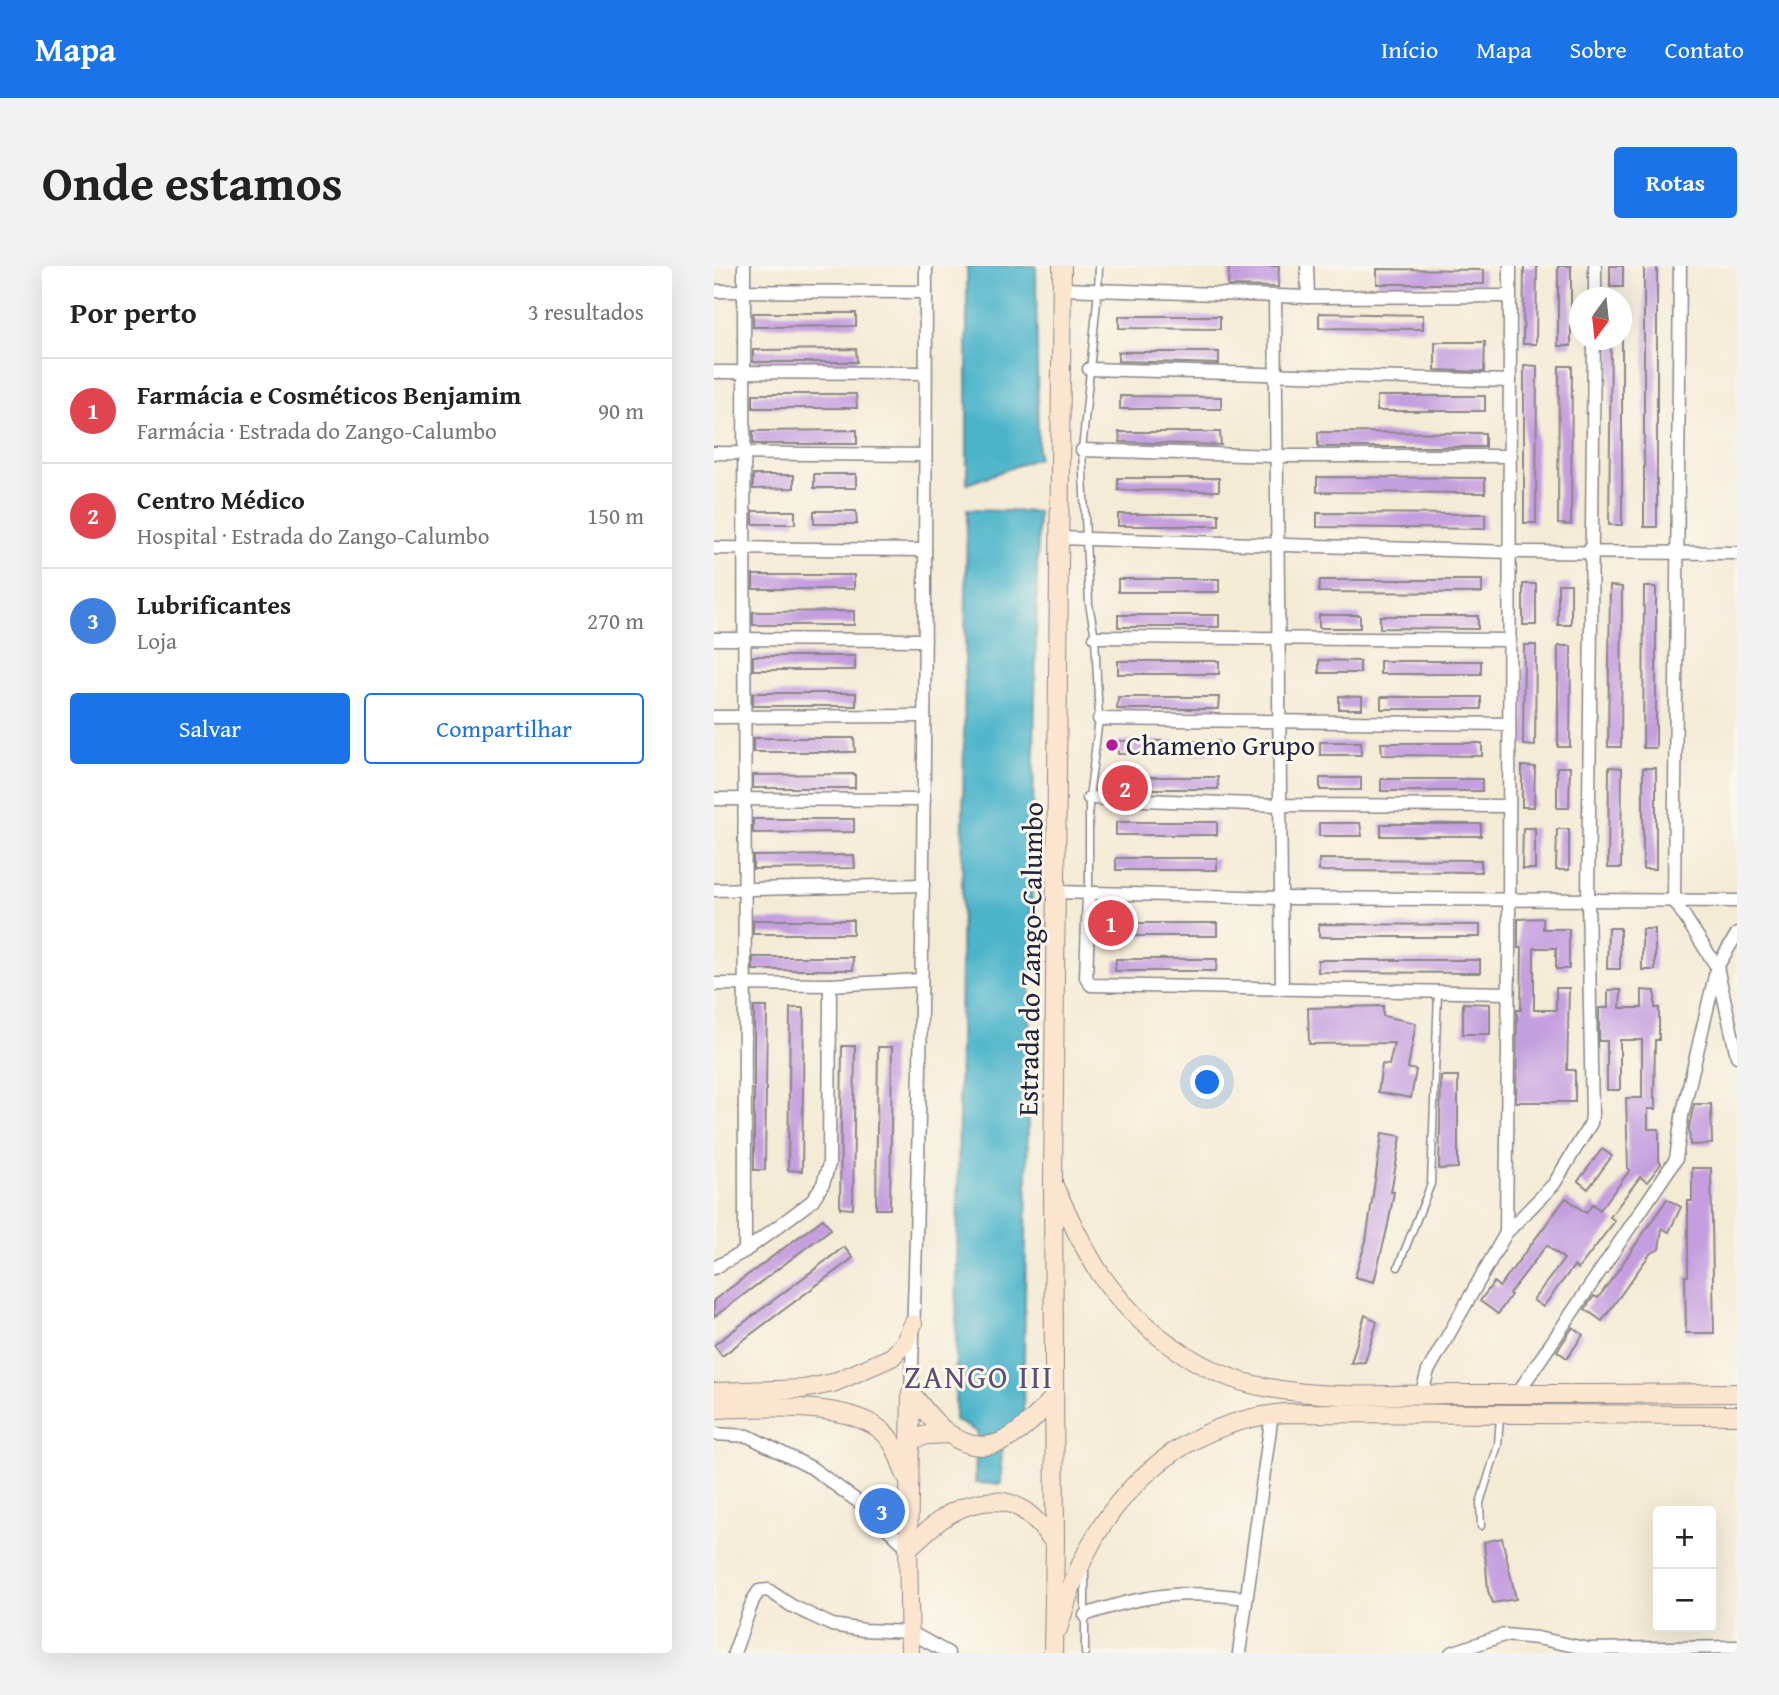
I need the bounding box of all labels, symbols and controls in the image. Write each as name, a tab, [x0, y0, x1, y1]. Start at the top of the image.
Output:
text: Mapa	[35, 25, 116, 73]
text: Início	[1381, 32, 1438, 67]
text: Mapa	[1476, 32, 1532, 67]
text: Sobre	[1570, 32, 1627, 67]
text: Contato	[1665, 32, 1744, 67]
text: Onde estamos	[42, 146, 343, 218]
button: Rotas	[1614, 147, 1737, 218]
north arrow	[1569, 287, 1632, 350]
text: Por perto	[70, 290, 197, 334]
text: 3 resultados	[528, 295, 644, 328]
text: Farmácia e Cosméticos Benjamim	[137, 375, 521, 414]
text: 1	[87, 394, 99, 427]
text: 90 m	[598, 394, 644, 427]
text: Farmácia · Estrada do Zango-Calumbo	[137, 414, 497, 447]
text: Centro Médico	[137, 480, 305, 519]
text: 2	[87, 499, 99, 532]
text: 150 m	[587, 499, 644, 532]
text: Hospital · Estrada do Zango-Calumbo	[137, 519, 489, 552]
text: Lubrificantes	[137, 585, 291, 624]
text: 3	[87, 604, 99, 637]
text: 270 m	[587, 604, 644, 637]
text: Loja	[137, 624, 177, 657]
button: Salvar	[70, 693, 350, 764]
button: Compartilhar	[364, 693, 644, 764]
place label: Chameno Grupo	[1126, 724, 1315, 765]
marker: Chameno Grupo	[1104, 737, 1120, 753]
pin: 2	[1102, 762, 1148, 814]
street label: Estrada do Zango-Calumbo	[1006, 802, 1053, 1116]
pin: 1	[1088, 897, 1134, 949]
your location	[1190, 1065, 1224, 1099]
district label: ZANGO III	[904, 1353, 1054, 1400]
pin: 3	[859, 1485, 905, 1537]
map controls	[1653, 1506, 1716, 1632]
button: +	[1653, 1506, 1716, 1569]
button: −	[1653, 1569, 1716, 1632]

